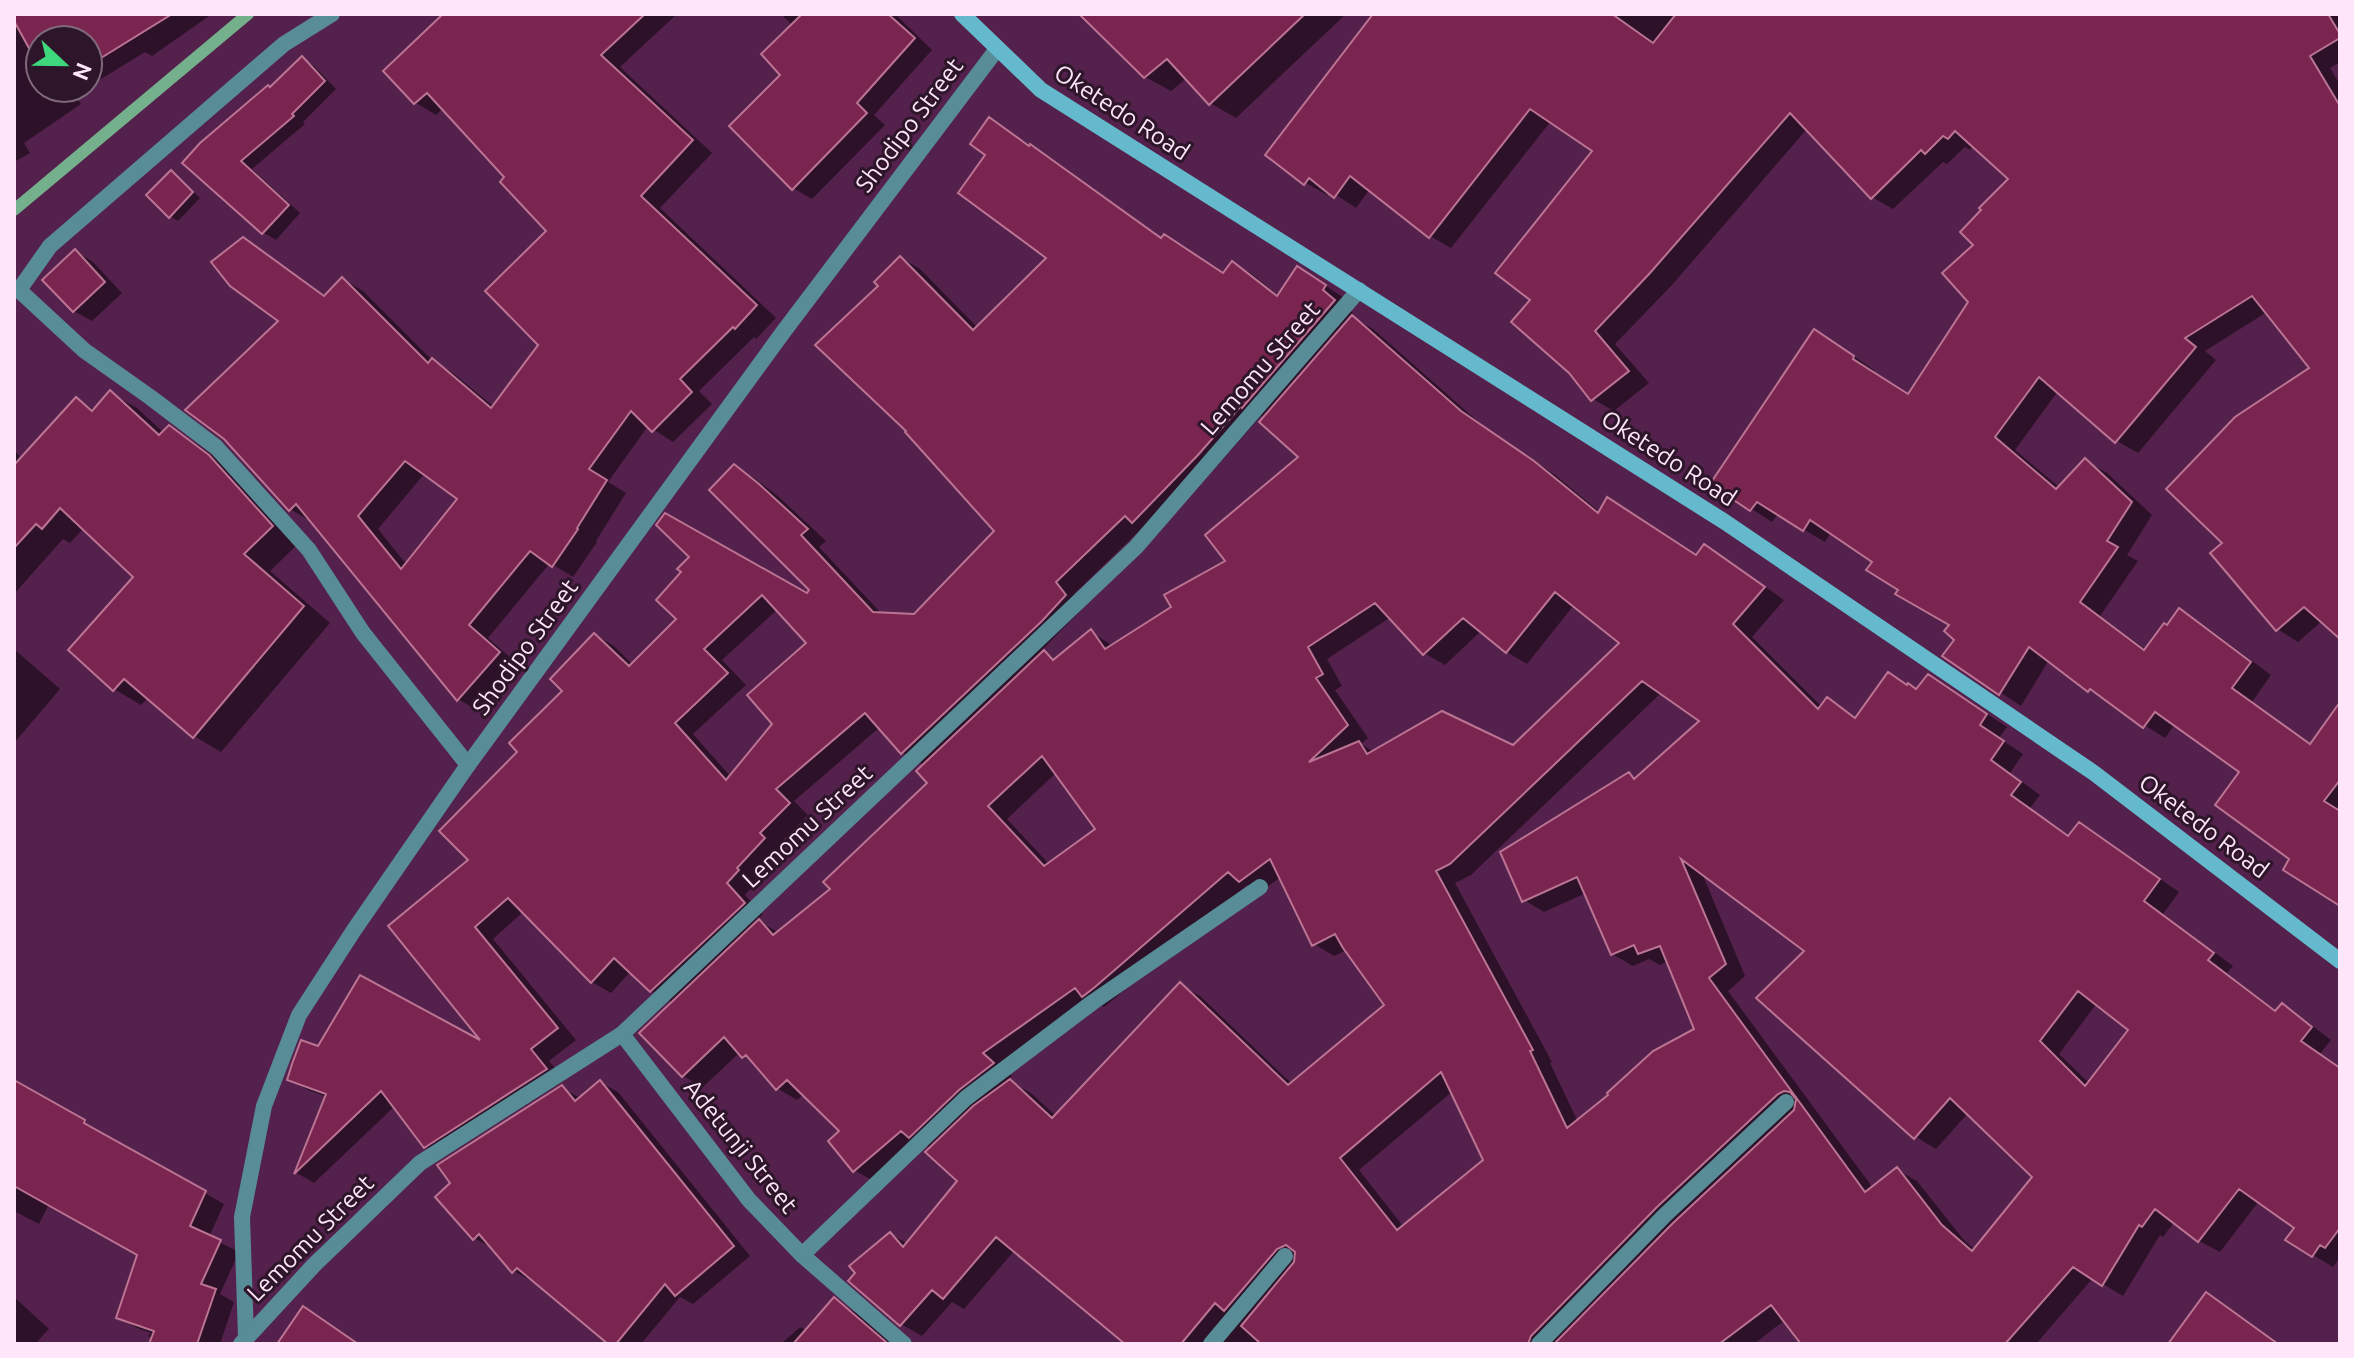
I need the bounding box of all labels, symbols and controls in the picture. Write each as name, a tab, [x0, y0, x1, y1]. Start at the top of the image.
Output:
north arrow	[24, 24, 104, 104]
street label: Shodipo Street	[850, 52, 969, 197]
street label: Oketedo Road	[1050, 58, 1194, 166]
text: N	[68, 59, 98, 84]
street label: Lemomu Street	[1195, 296, 1325, 440]
street label: Oketedo Road	[1597, 404, 1741, 512]
street label: Shodipo Street	[467, 574, 584, 720]
street label: Lemomu Street	[737, 759, 878, 893]
street label: Oketedo Road	[2134, 769, 2274, 883]
street label: Adetunji Street	[679, 1074, 803, 1219]
street label: Lemomu Street	[241, 1169, 379, 1307]

